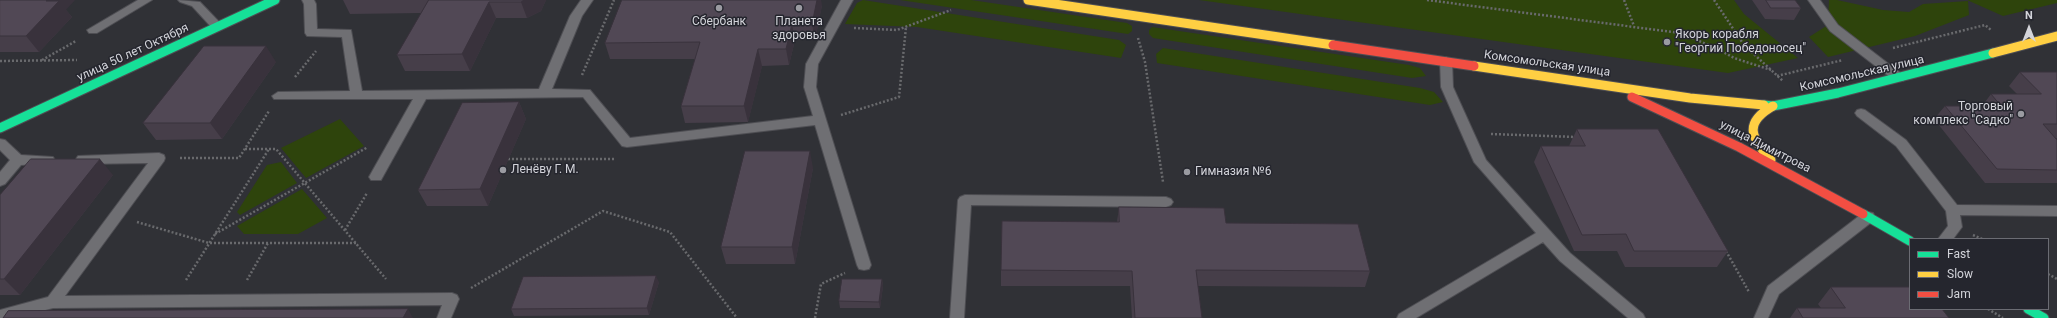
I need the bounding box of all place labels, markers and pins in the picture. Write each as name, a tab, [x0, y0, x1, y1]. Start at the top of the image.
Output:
marker: Сбербанк	[714, 3, 724, 13]
marker: Планета здоровья	[794, 3, 804, 13]
place label: Сбербанк	[692, 15, 746, 29]
place label: Планета здоровья	[772, 15, 826, 43]
place label: Якорь корабля "Георгий Победоносец"	[1675, 28, 1806, 56]
marker: Якорь корабля "Георгий Победоносец"	[1662, 37, 1672, 47]
place label: Торговый комплекс "Садко"	[1913, 100, 2013, 128]
marker: Торговый комплекс "Садко"	[2016, 109, 2026, 119]
place label: Ленёву Г. М.	[511, 163, 579, 177]
marker: Ленёву Г. М.	[498, 165, 508, 175]
place label: Гимназия №6	[1195, 165, 1271, 179]
marker: Гимназия №6	[1182, 167, 1192, 177]

